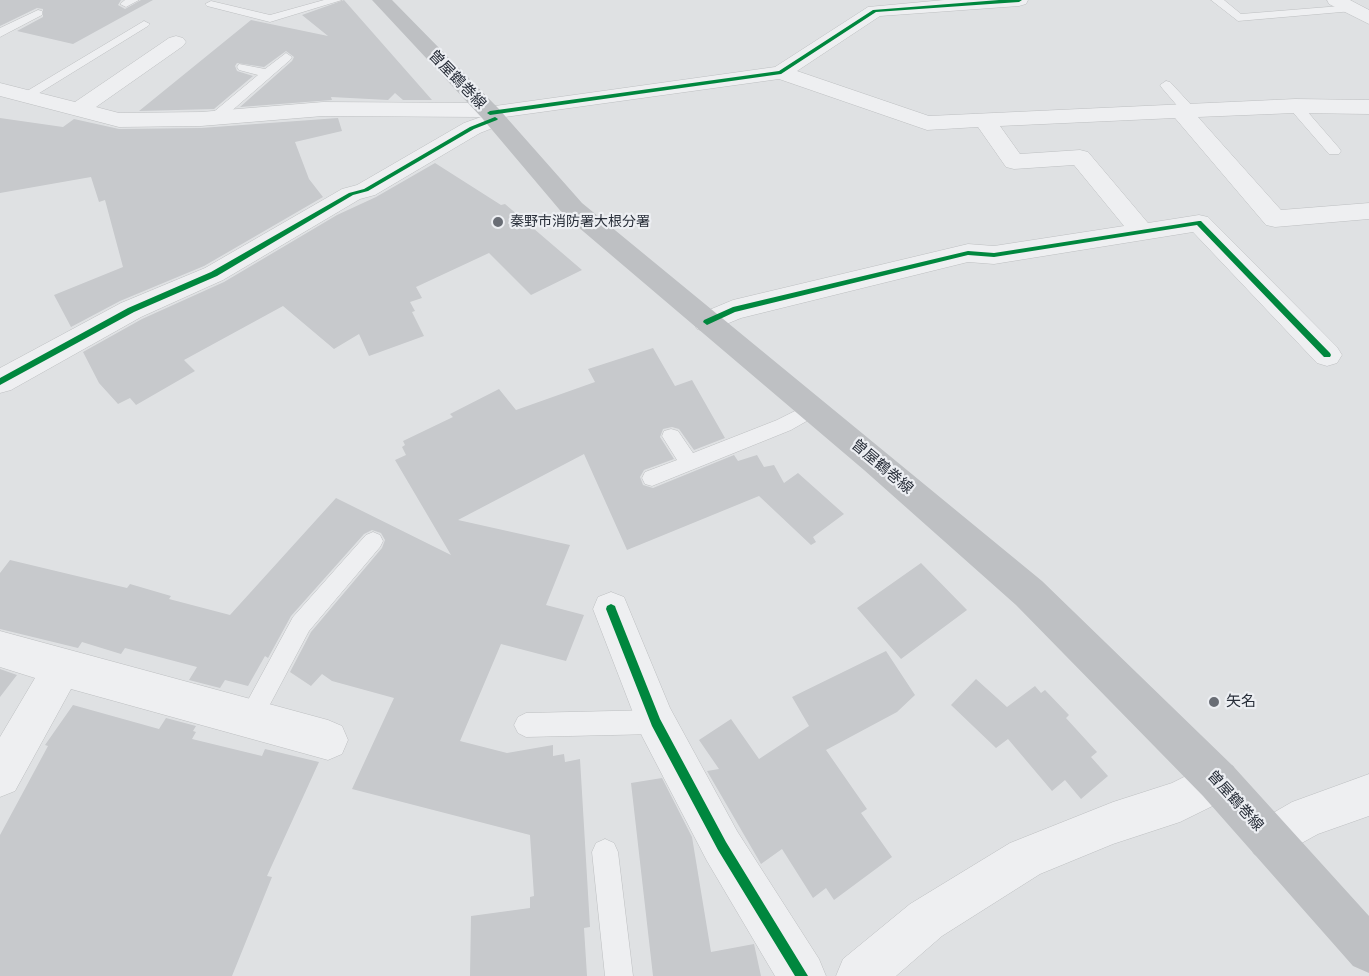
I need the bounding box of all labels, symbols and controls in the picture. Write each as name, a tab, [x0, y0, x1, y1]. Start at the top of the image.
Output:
street label: 曽屋鶴巻線	[424, 47, 490, 113]
place label: 秦野市消防署大根分署	[510, 214, 650, 230]
marker: 秦野市消防署大根分署	[491, 215, 505, 229]
street label: 曽屋鶴巻線	[847, 436, 917, 498]
place label: 矢名	[1226, 693, 1256, 711]
marker: 矢名	[1207, 695, 1221, 709]
street label: 曽屋鶴巻線	[1203, 767, 1267, 835]

